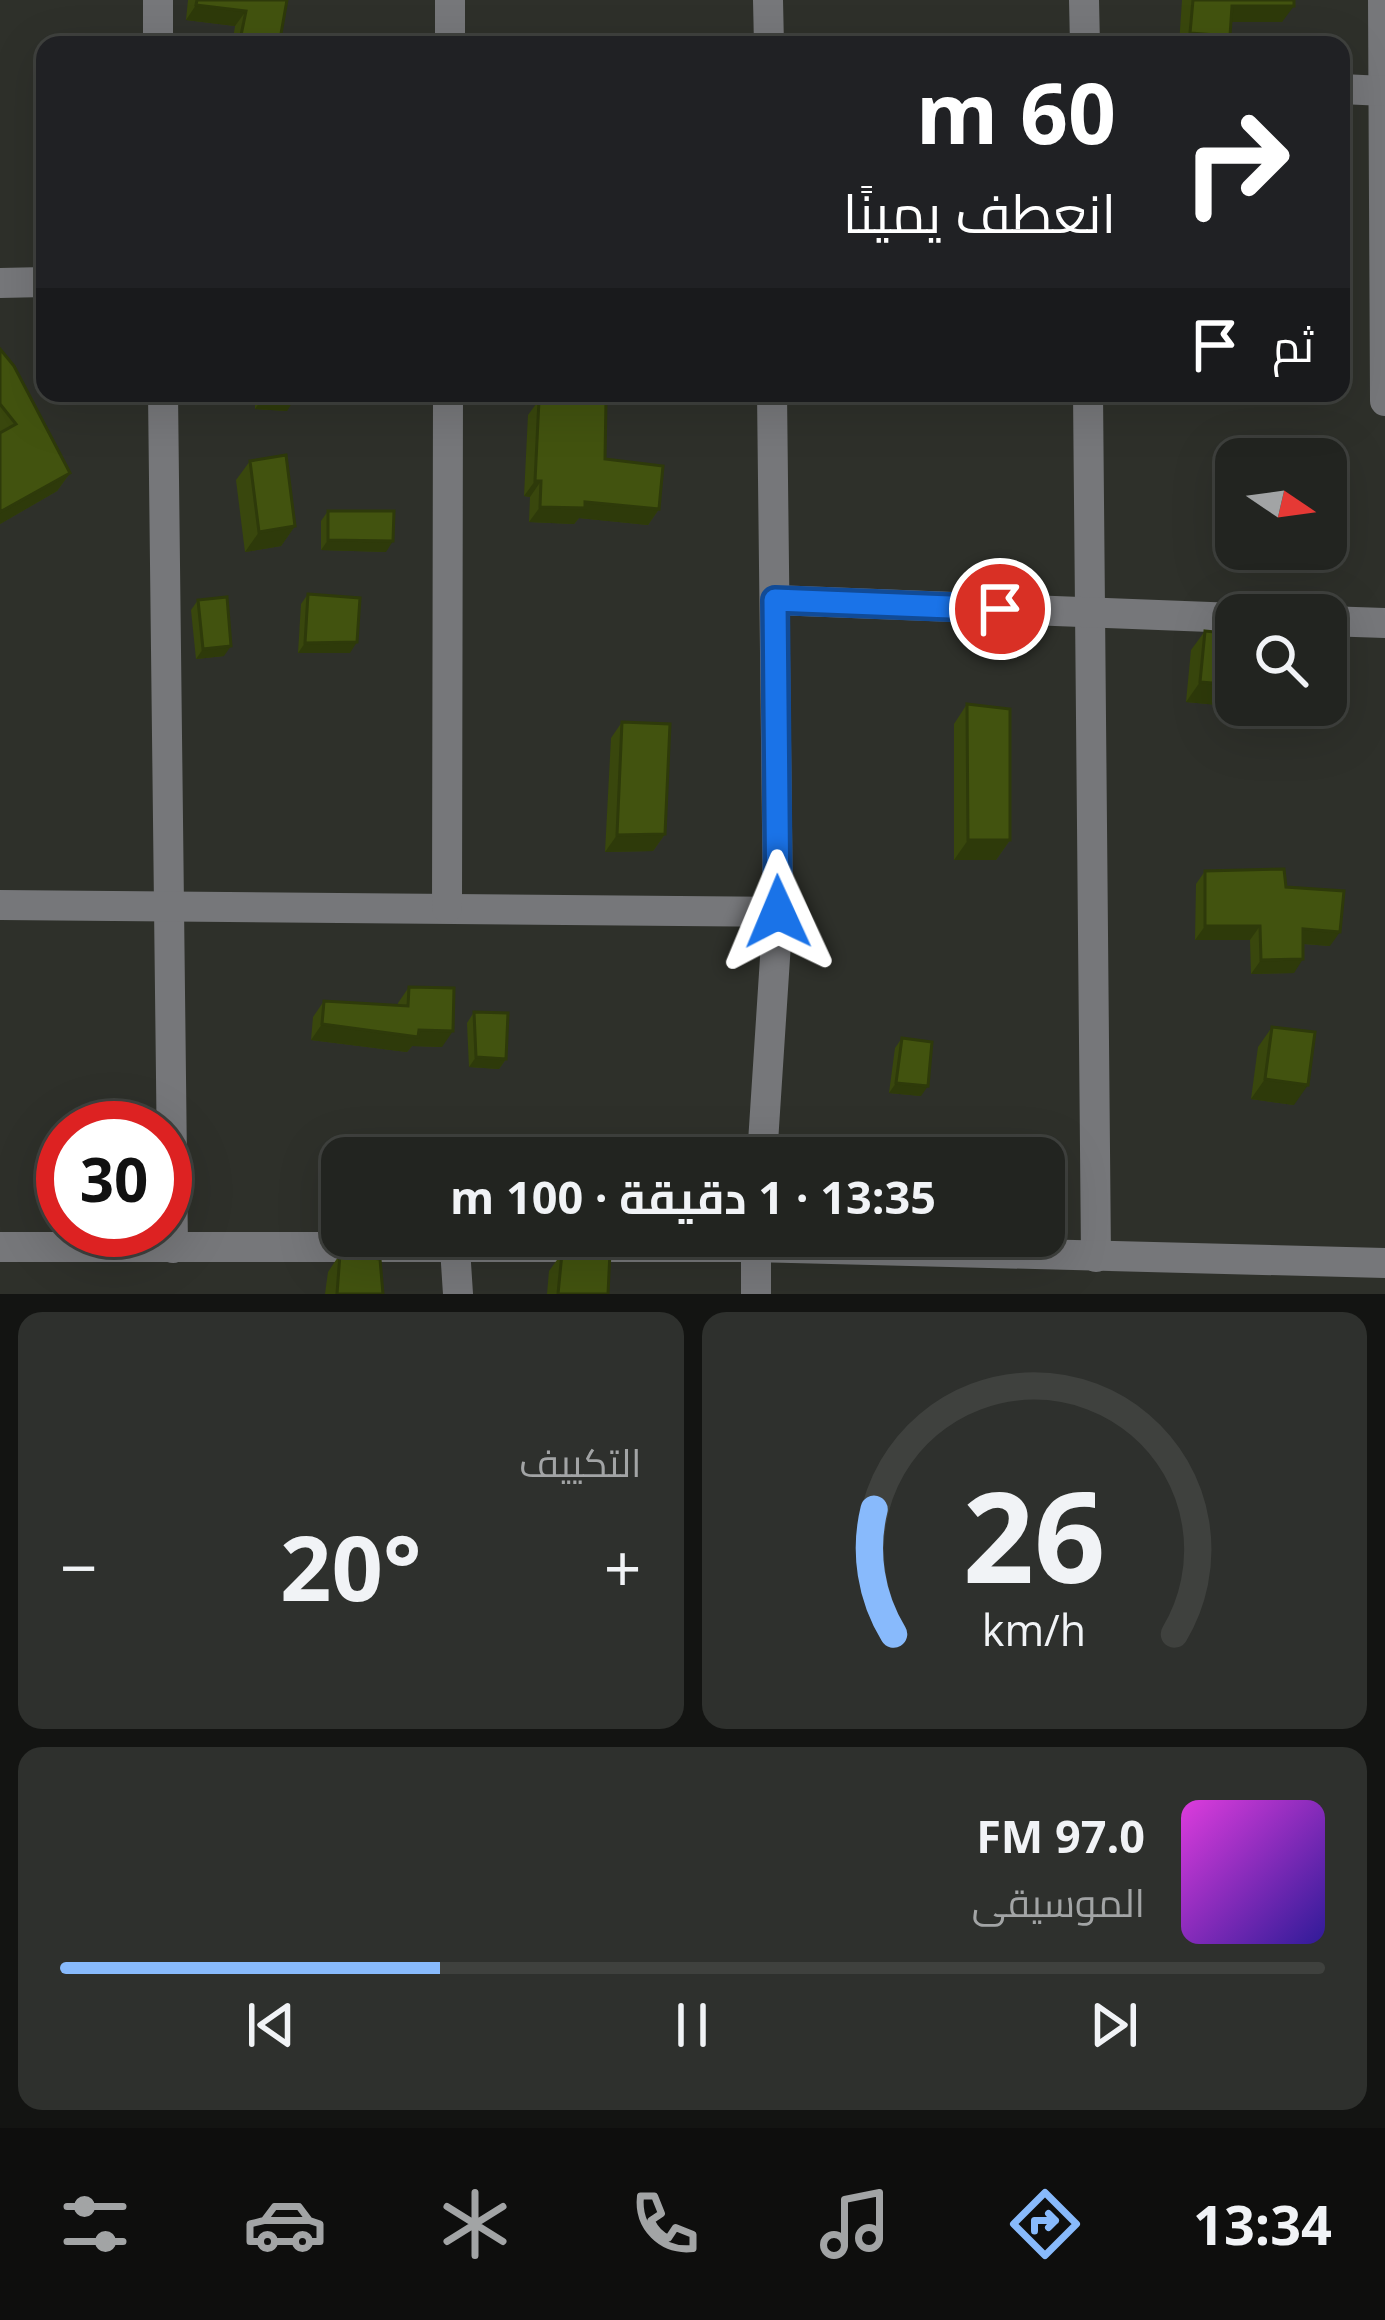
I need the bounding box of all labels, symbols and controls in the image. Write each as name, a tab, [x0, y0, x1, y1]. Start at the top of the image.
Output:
text: 60 m	[916, 54, 1116, 169]
icon: right	[1158, 84, 1314, 240]
text: انعطف يمينًا	[843, 175, 1116, 249]
icon: arrive	[1182, 312, 1248, 378]
text: ثم	[1272, 314, 1314, 375]
north arrow	[1215, 438, 1347, 570]
map controls	[1215, 438, 1347, 726]
pin	[949, 558, 1051, 660]
icon: arrive	[967, 576, 1033, 642]
button: search	[1215, 594, 1347, 726]
position arrow	[715, 849, 841, 975]
speed limit sign: 30	[36, 1101, 192, 1257]
text: 13:35 · 1 دقيقة · 100 m	[450, 1166, 936, 1227]
text: التكييف	[519, 1435, 642, 1488]
text: 26	[963, 1450, 1106, 1620]
text: 20°	[280, 1505, 421, 1627]
text: −	[60, 1521, 98, 1611]
text: +	[604, 1521, 642, 1611]
text: km/h	[982, 1599, 1086, 1658]
text: 97.0 FM	[976, 1805, 1145, 1866]
text: الموسيقى	[972, 1875, 1145, 1928]
icon: previous	[238, 1992, 304, 2058]
icon: pause	[659, 1992, 725, 2058]
icon: next	[1081, 1992, 1147, 2058]
icon: filters	[53, 2182, 137, 2266]
icon: car	[243, 2182, 327, 2266]
icon: climate	[433, 2182, 517, 2266]
icon: phone	[623, 2182, 707, 2266]
icon: music	[813, 2182, 897, 2266]
icon: directions	[1003, 2182, 1087, 2266]
text: 13:34	[1193, 2187, 1332, 2261]

